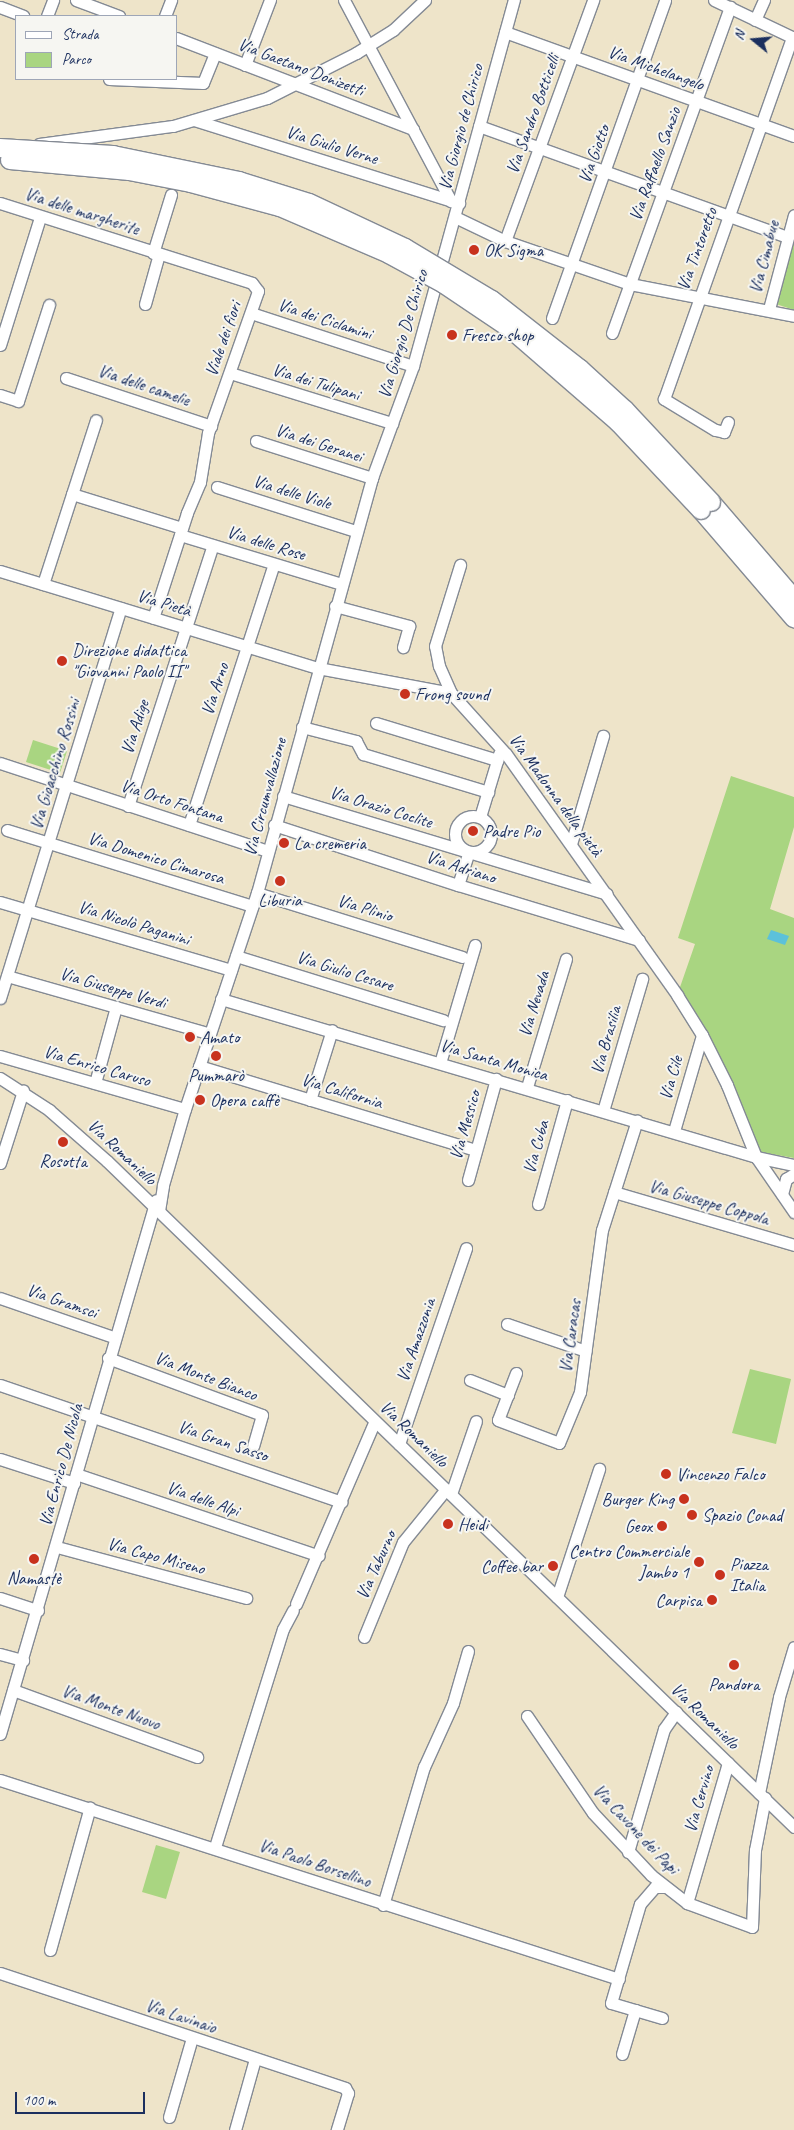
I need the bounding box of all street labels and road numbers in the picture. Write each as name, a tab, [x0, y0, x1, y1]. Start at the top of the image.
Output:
street label: Via Gaetano Donizetti	[235, 33, 367, 101]
street label: Via Michelangelo	[605, 41, 707, 95]
street label: Via Sandro Botticelli	[501, 51, 565, 177]
street label: Via Giorgio de Chirico	[434, 62, 488, 192]
street label: Via Raffaello Sanzio	[624, 104, 686, 224]
street label: Via Giulio Verne	[284, 121, 380, 169]
street label: Via Giotto	[573, 122, 615, 186]
street label: Via delle margherite	[22, 182, 142, 240]
street label: Via Tintoretto	[672, 205, 722, 293]
street label: Via Cimabue	[744, 219, 784, 295]
street label: Via Giorgio De Chirico	[373, 267, 433, 401]
street label: Via dei Ciclamini	[275, 294, 375, 344]
street label: Viale dei fiori	[200, 299, 246, 379]
street label: Via delle camelie	[95, 359, 193, 411]
street label: Via dei Tulipani	[270, 359, 362, 405]
street label: Via dei Geranei	[273, 419, 365, 467]
street label: Via delle Viole	[250, 470, 334, 514]
street label: Via delle Rose	[224, 521, 308, 565]
street label: Via Pietà	[134, 585, 194, 621]
street label: Via Arno	[196, 660, 234, 718]
street label: Via Gioacchino Rossini	[25, 696, 85, 832]
street label: Via Adige	[116, 697, 154, 757]
street label: Via Madonna della pietà	[504, 729, 608, 861]
street label: Via Circumvallazione	[239, 735, 291, 859]
street label: Via Orto Fontana	[118, 774, 226, 828]
street label: Via Orazio Coclite	[327, 781, 435, 833]
street label: Via Domenico Cimarosa	[85, 827, 227, 889]
street label: Via Adriano	[424, 846, 498, 888]
street label: Via Plinio	[335, 889, 395, 927]
street label: Via Nicolò Paganini	[75, 896, 193, 950]
street label: Via Giulio Cesare	[294, 946, 396, 996]
street label: Via Giuseppe Verdi	[57, 963, 169, 1013]
street label: Via Nevada	[514, 968, 554, 1040]
street label: Via Brasilia	[586, 1003, 626, 1077]
street label: Via Santa Monica	[438, 1034, 550, 1086]
street label: Via Enrico Caruso	[41, 1040, 153, 1092]
street label: Via Cile	[654, 1054, 688, 1102]
street label: Via California	[299, 1068, 385, 1114]
street label: Via Messico	[445, 1088, 485, 1162]
street label: Via Romaniello	[83, 1115, 161, 1189]
street label: Via Cuba	[518, 1118, 554, 1176]
street label: Via Giuseppe Coppola	[647, 1175, 771, 1229]
street label: Via Gramsci	[24, 1279, 100, 1323]
street label: Via Amazzonia	[392, 1295, 440, 1385]
street label: Via Caracas	[554, 1298, 586, 1374]
street label: Via Monte Bianco	[152, 1347, 260, 1405]
street label: Via Romaniello	[375, 1396, 453, 1472]
street label: Via Enrico De Nicola	[34, 1401, 88, 1529]
street label: Via Gran Sasso	[175, 1415, 271, 1467]
street label: Via delle Alpi	[164, 1477, 242, 1521]
street label: Via Taburno	[351, 1527, 401, 1603]
street label: Via Capo Miseno	[105, 1533, 207, 1579]
street label: Via Romaniello	[666, 1678, 744, 1754]
street label: Via Monte Nuovo	[59, 1679, 163, 1735]
street label: Via Cervino	[679, 1763, 719, 1835]
street label: Via Cavone dei Papi	[588, 1779, 684, 1879]
street label: Via Paolo Borsellino	[256, 1834, 374, 1892]
street label: Via Lavinaio	[143, 1994, 219, 2038]

